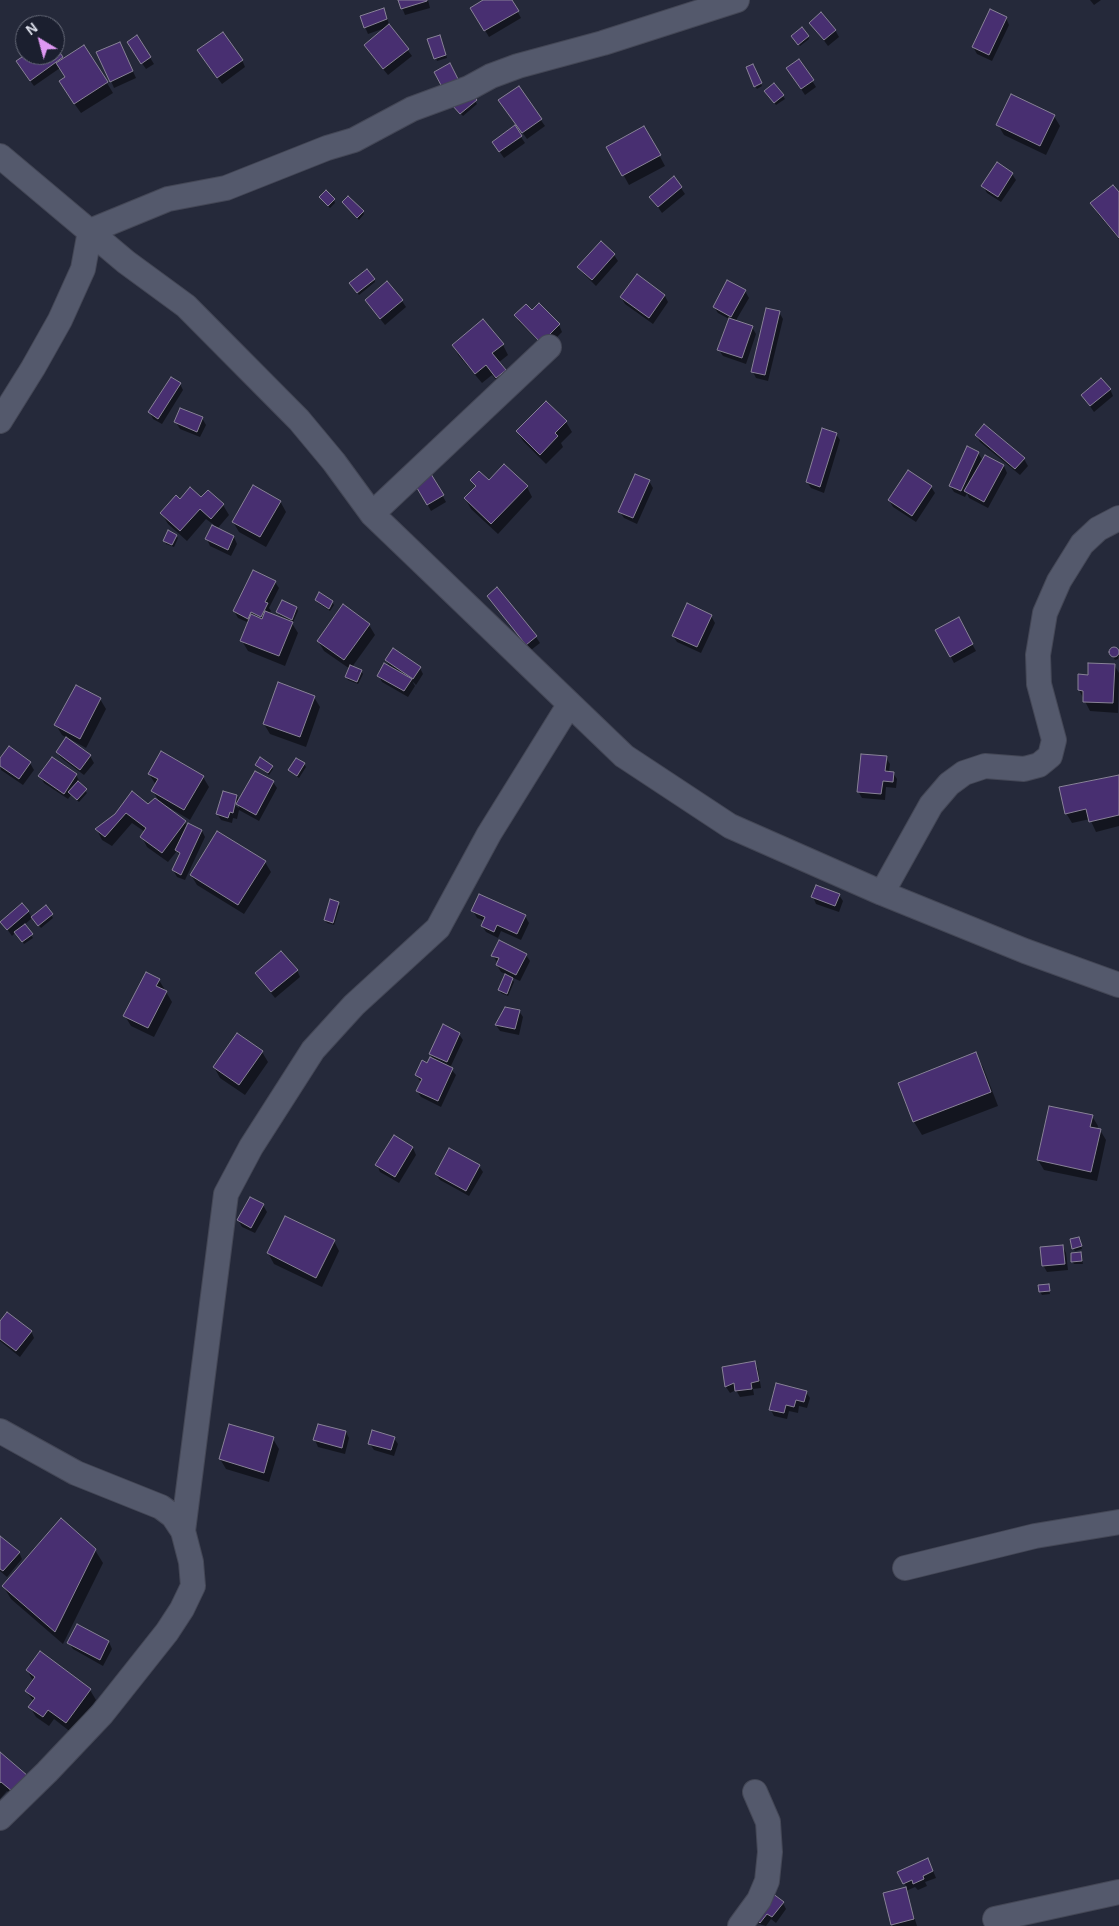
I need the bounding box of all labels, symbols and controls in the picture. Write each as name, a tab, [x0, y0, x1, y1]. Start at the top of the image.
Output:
north arrow	[15, 15, 65, 65]
text: N	[23, 19, 40, 38]

